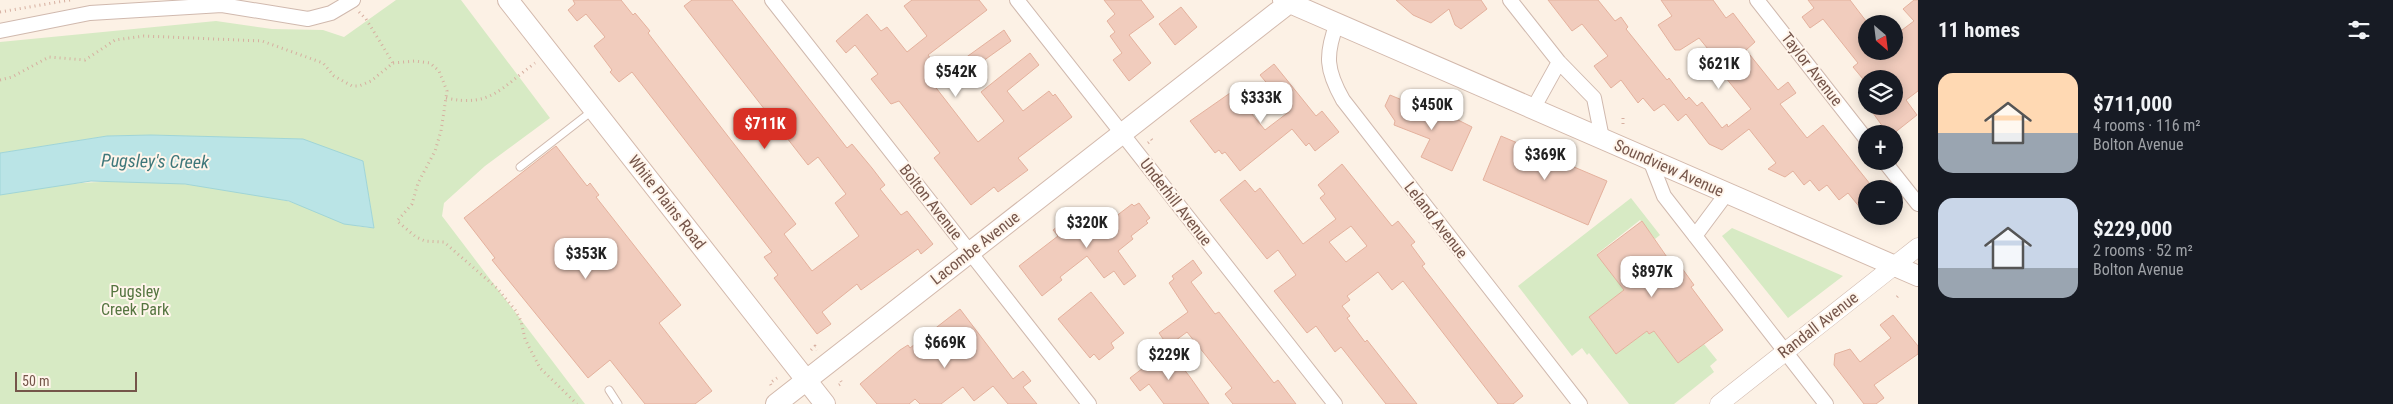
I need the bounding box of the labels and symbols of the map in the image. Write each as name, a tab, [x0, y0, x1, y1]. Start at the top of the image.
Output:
north arrow	[1858, 15, 1902, 60]
street label: Taylor Avenue	[1777, 28, 1847, 110]
pin: $621K	[1684, 48, 1754, 90]
pin: $542K	[921, 56, 991, 98]
pin: $333K	[1226, 82, 1296, 124]
pin: $450K	[1397, 88, 1467, 131]
pin: $711K	[730, 108, 800, 150]
street label: Soundview Avenue	[1611, 135, 1727, 201]
pin: $369K	[1510, 138, 1580, 181]
water label: Pugsley's Creek	[101, 150, 210, 172]
street label: White Plains Road	[624, 151, 710, 253]
street label: Underhill Avenue	[1136, 155, 1216, 249]
street label: Bolton Avenue	[896, 160, 966, 244]
street label: Leland Avenue	[1400, 178, 1472, 262]
pin: $320K	[1052, 206, 1122, 249]
street label: Lacombe Avenue	[927, 207, 1023, 289]
pin: $353K	[551, 238, 621, 280]
pin: $897K	[1617, 256, 1687, 298]
park label: Pugsley Creek Park	[101, 282, 170, 319]
street label: Randall Avenue	[1774, 288, 1862, 362]
pin: $669K	[910, 326, 980, 369]
pin: $229K	[1134, 338, 1204, 381]
scale bar	[15, 369, 138, 392]

